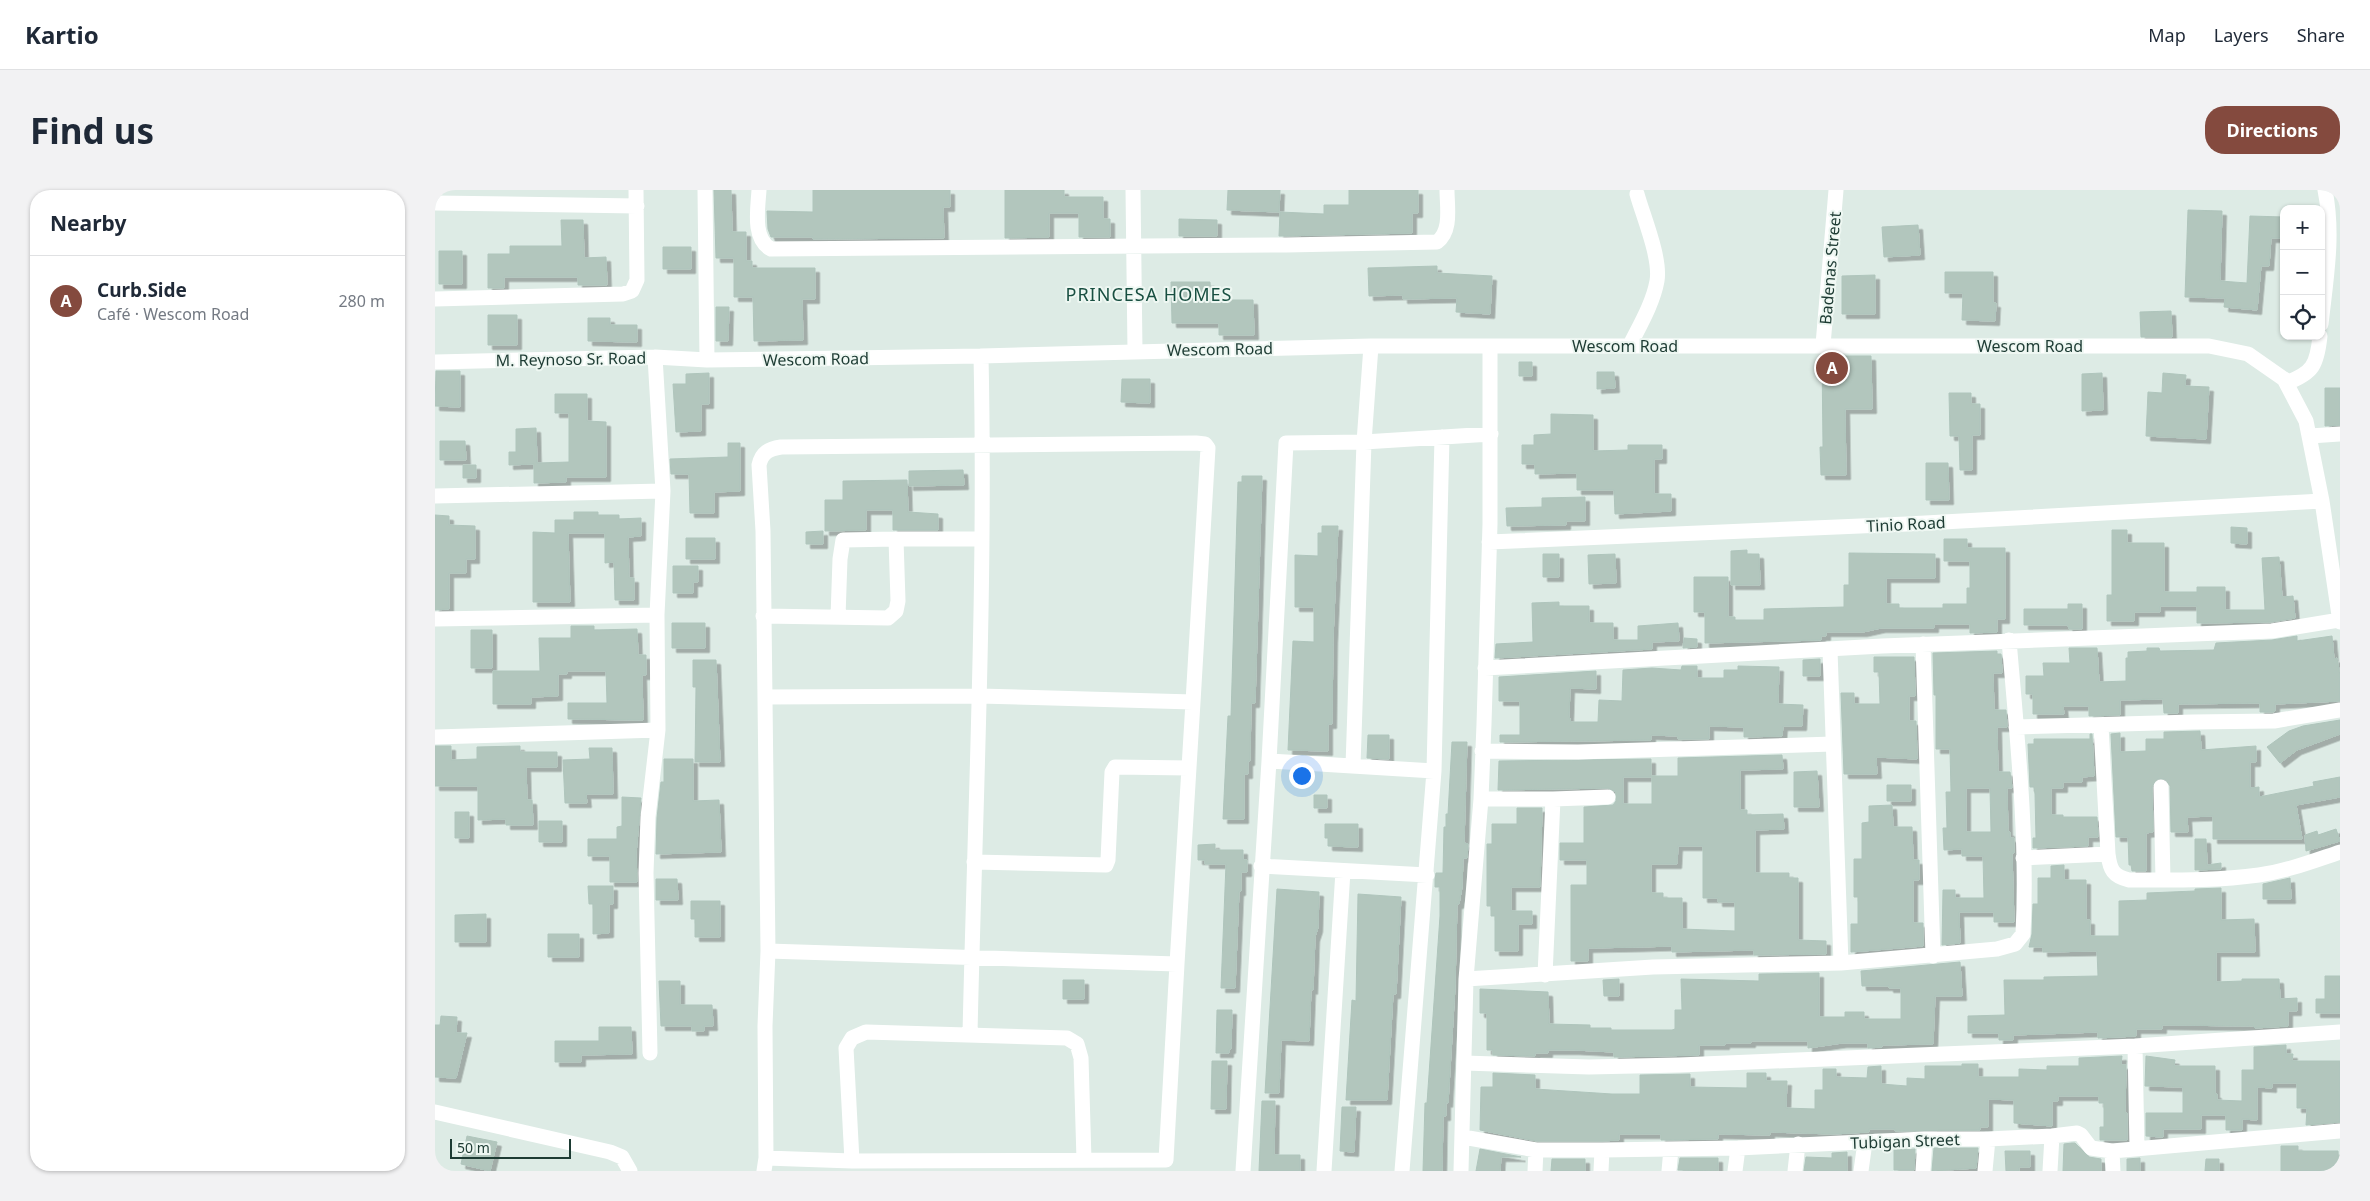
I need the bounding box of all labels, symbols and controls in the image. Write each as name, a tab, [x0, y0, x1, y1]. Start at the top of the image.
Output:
text: Kartio	[25, 18, 99, 51]
text: Map	[2148, 23, 2186, 47]
text: Layers	[2214, 23, 2269, 47]
text: Share	[2297, 23, 2345, 47]
button: Directions	[2205, 106, 2340, 154]
text: Find us	[30, 107, 154, 154]
map controls	[2280, 205, 2325, 340]
button: +	[2280, 205, 2325, 250]
text: Nearby	[50, 209, 126, 237]
street label: Badenas Street	[1814, 210, 1846, 326]
button: −	[2280, 250, 2325, 295]
text: Curb.Side	[97, 277, 187, 303]
district label: PRINCESA HOMES	[1066, 282, 1232, 306]
text: A	[60, 290, 72, 312]
text: 280 m	[338, 290, 385, 312]
button: locate	[2280, 295, 2325, 340]
text: Café · Wescom Road	[97, 303, 249, 325]
street label: Wescom Road	[1572, 335, 1678, 357]
street label: Wescom Road	[1977, 335, 2083, 357]
street label: Wescom Road	[1167, 337, 1273, 361]
street label: M. Reynoso Sr. Road	[496, 347, 646, 371]
street label: Wescom Road	[763, 347, 869, 371]
pin: A	[1816, 349, 1848, 387]
street label: Tinio Road	[1866, 511, 1946, 537]
your location	[1289, 763, 1315, 789]
street label: Tubigan Street	[1850, 1128, 1960, 1154]
scale bar	[450, 1136, 571, 1159]
text: 50 m	[457, 1138, 490, 1157]

